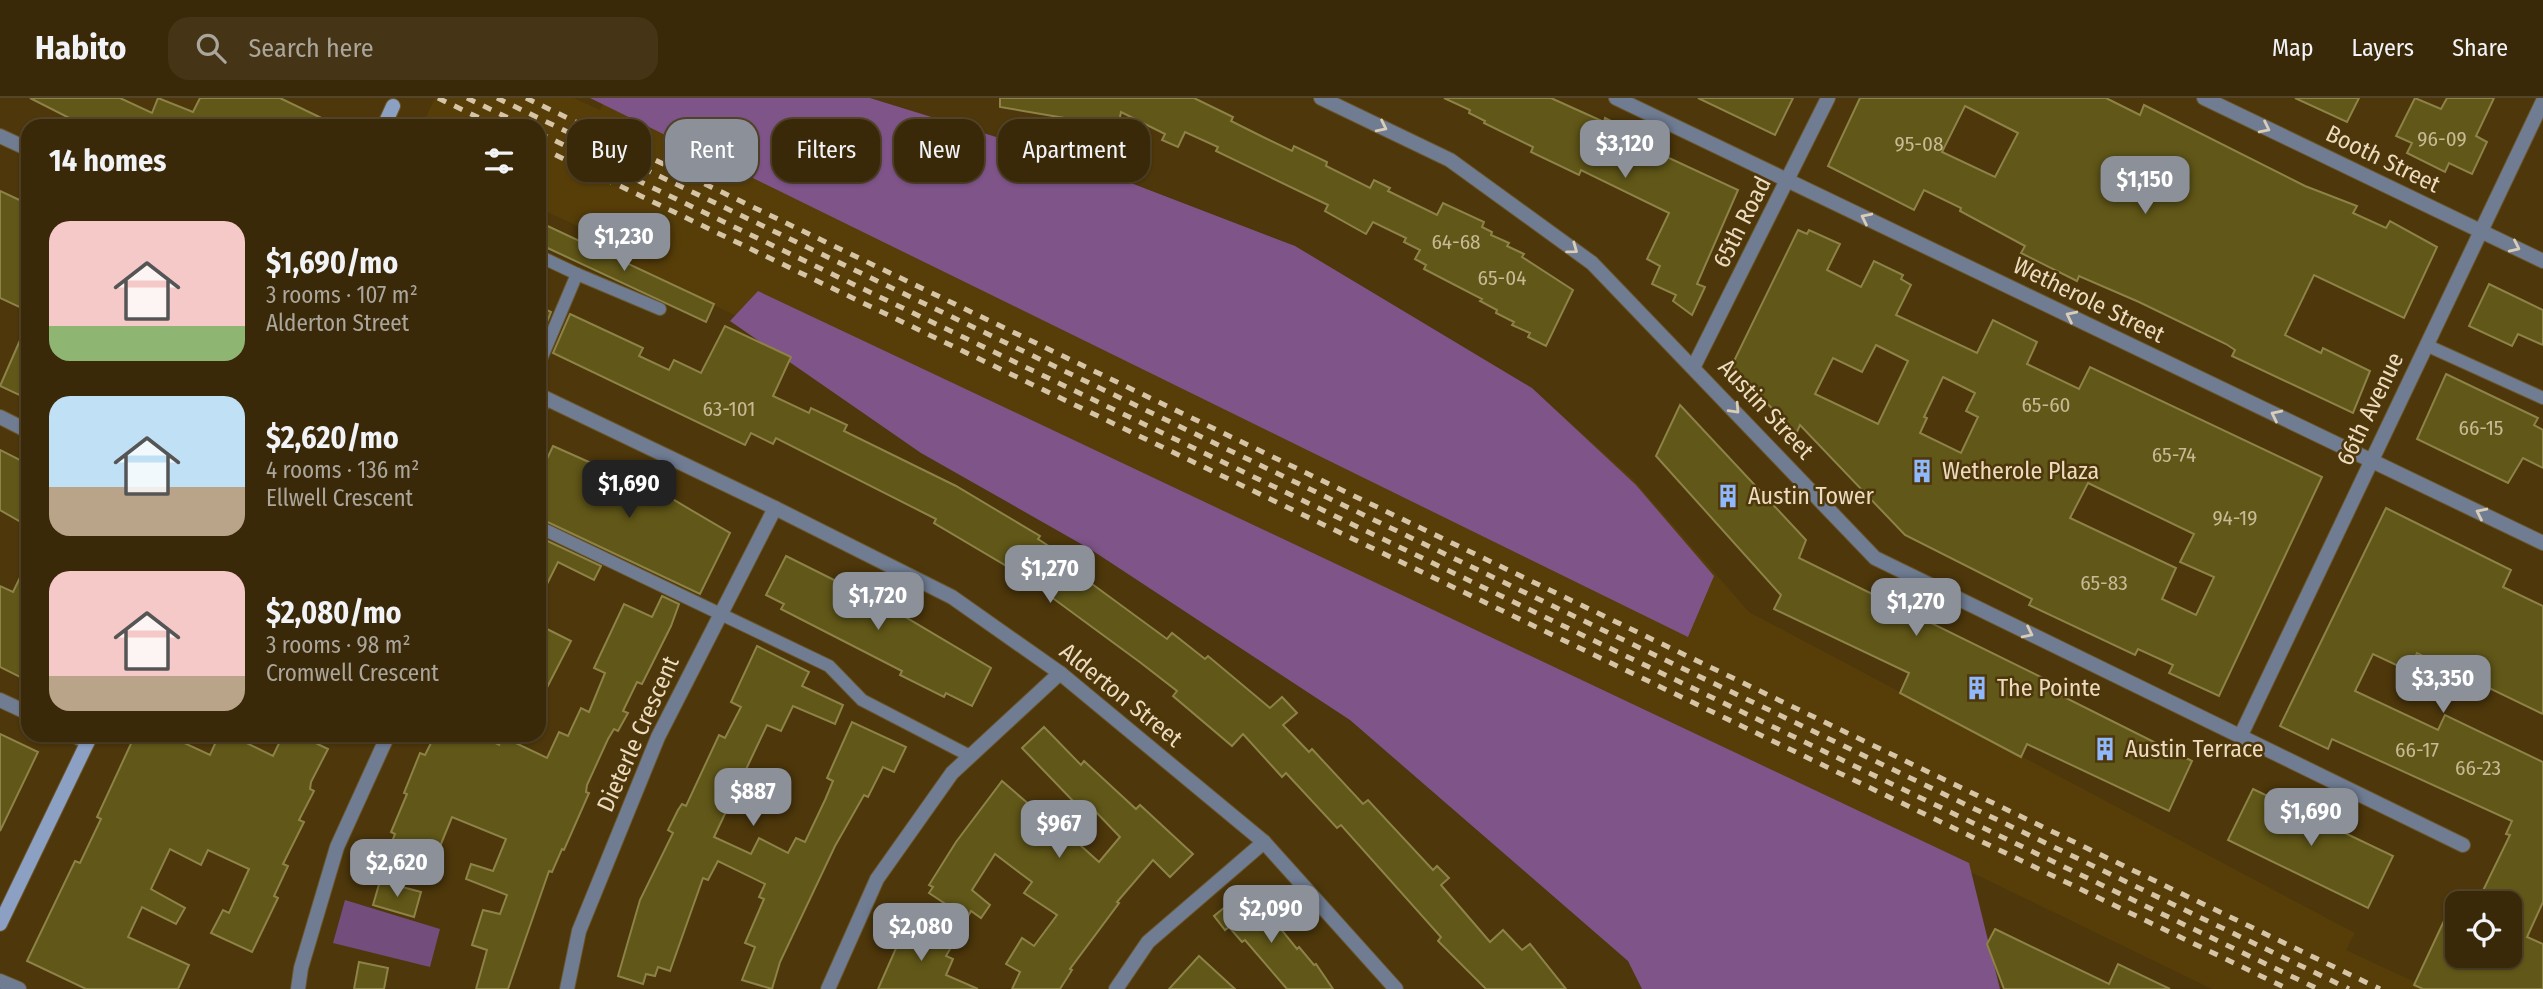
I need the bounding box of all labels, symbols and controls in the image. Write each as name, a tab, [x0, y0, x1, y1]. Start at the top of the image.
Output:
search box	[168, 17, 658, 80]
text: Habito	[35, 28, 126, 68]
icon: search	[192, 29, 230, 67]
text: Search here	[248, 33, 374, 64]
text: Map	[2272, 34, 2314, 62]
text: Layers	[2352, 34, 2414, 62]
text: Share	[2452, 34, 2508, 62]
chip: Buy	[567, 119, 651, 182]
chip: Rent	[665, 119, 758, 182]
chip: Filters	[772, 119, 880, 182]
chip: New	[894, 119, 984, 182]
chip: Apartment	[998, 119, 1150, 182]
one-way arrow	[1375, 119, 1387, 133]
one-way arrow	[2258, 119, 2271, 133]
street label: Booth Street	[2321, 119, 2445, 199]
pin: $3,120	[1568, 120, 1682, 180]
house number: 96-09	[2417, 126, 2467, 152]
text: $3,120	[1596, 129, 1654, 157]
house number: 95-08	[1894, 131, 1944, 157]
icon: filters	[480, 142, 518, 180]
text: 14 homes	[49, 143, 166, 179]
pin: $1,150	[2088, 156, 2202, 216]
text: $1,150	[2117, 165, 2173, 193]
street label: 65th Road	[1707, 172, 1777, 272]
one-way arrow	[1861, 212, 1873, 226]
pin: $1,230	[567, 214, 681, 273]
text: $1,230	[594, 222, 654, 250]
house number: 64-68	[1431, 229, 1481, 255]
one-way arrow	[2508, 239, 2520, 253]
one-way arrow	[1565, 241, 1578, 254]
text: $1,690/mo	[266, 245, 398, 281]
icon: home	[105, 249, 189, 333]
street label: Wetherole Street	[2009, 251, 2169, 349]
house number: 65-04	[1478, 265, 1526, 291]
text: 3 rooms · 107 m²	[266, 281, 418, 309]
text: Alderton Street	[266, 309, 409, 337]
one-way arrow	[2066, 311, 2078, 325]
street label: 66th Avenue	[2331, 348, 2409, 470]
street label: Austin Street	[1713, 353, 1820, 465]
house number: 65-60	[2021, 392, 2071, 418]
house number: 63-101	[703, 396, 755, 422]
one-way arrow	[1726, 401, 1739, 414]
one-way arrow	[2271, 409, 2283, 423]
house number: 66-15	[2459, 415, 2503, 441]
text: $2,620/mo	[266, 420, 399, 456]
icon: home	[105, 424, 189, 508]
house number: 65-74	[2152, 442, 2196, 468]
text: 4 rooms · 136 m²	[266, 456, 419, 484]
building icon: Wetherole Plaza	[1908, 457, 1936, 485]
place label: Wetherole Plaza	[1942, 457, 2099, 485]
pin: $1,690	[572, 460, 686, 520]
text: $1,690	[598, 469, 660, 497]
building icon: Austin Tower	[1714, 482, 1742, 510]
place label: Austin Tower	[1748, 482, 1875, 510]
text: Ellwell Crescent	[266, 484, 413, 512]
house number: 94-19	[2213, 505, 2257, 531]
one-way arrow	[2476, 507, 2488, 521]
pin: $1,270	[993, 546, 1107, 605]
text: $1,270	[1021, 554, 1079, 582]
house number: 65-83	[2080, 570, 2128, 596]
pin: $1,720	[821, 573, 935, 632]
pin: $1,270	[1859, 578, 1973, 638]
text: $1,720	[849, 581, 907, 609]
text: $1,270	[1887, 587, 1945, 615]
text: $2,080/mo	[266, 595, 402, 631]
icon: home	[105, 599, 189, 683]
one-way arrow	[2021, 624, 2033, 638]
text: 3 rooms · 98 m²	[266, 631, 411, 659]
street label: Alderton Street	[1054, 637, 1188, 753]
street label: Dieterle Crescent	[591, 652, 685, 816]
pin: $3,350	[2386, 656, 2500, 715]
text: Cromwell Crescent	[266, 659, 439, 687]
text: $3,350	[2412, 664, 2474, 692]
building icon: The Pointe	[1963, 674, 1991, 702]
place label: The Pointe	[1997, 674, 2101, 702]
building icon: Austin Terrace	[2091, 735, 2119, 763]
place label: Austin Terrace	[2125, 735, 2264, 763]
house number: 66-17	[2395, 737, 2439, 763]
house number: 66-23	[2455, 755, 2501, 781]
pin: $887	[712, 768, 794, 828]
text: $887	[730, 777, 776, 805]
pin: $1,690	[2254, 788, 2368, 848]
text: $1,690	[2280, 797, 2342, 825]
pin: $967	[1018, 800, 1100, 860]
text: $967	[1037, 809, 1081, 837]
pin: $2,620	[340, 840, 454, 899]
text: $2,620	[366, 848, 428, 876]
pin: $2,090	[1214, 886, 1328, 945]
map controls	[2445, 891, 2522, 968]
button: locate	[2445, 891, 2522, 968]
text: $2,090	[1239, 894, 1303, 922]
pin: $2,080	[864, 904, 978, 963]
text: $2,080	[889, 912, 953, 940]

